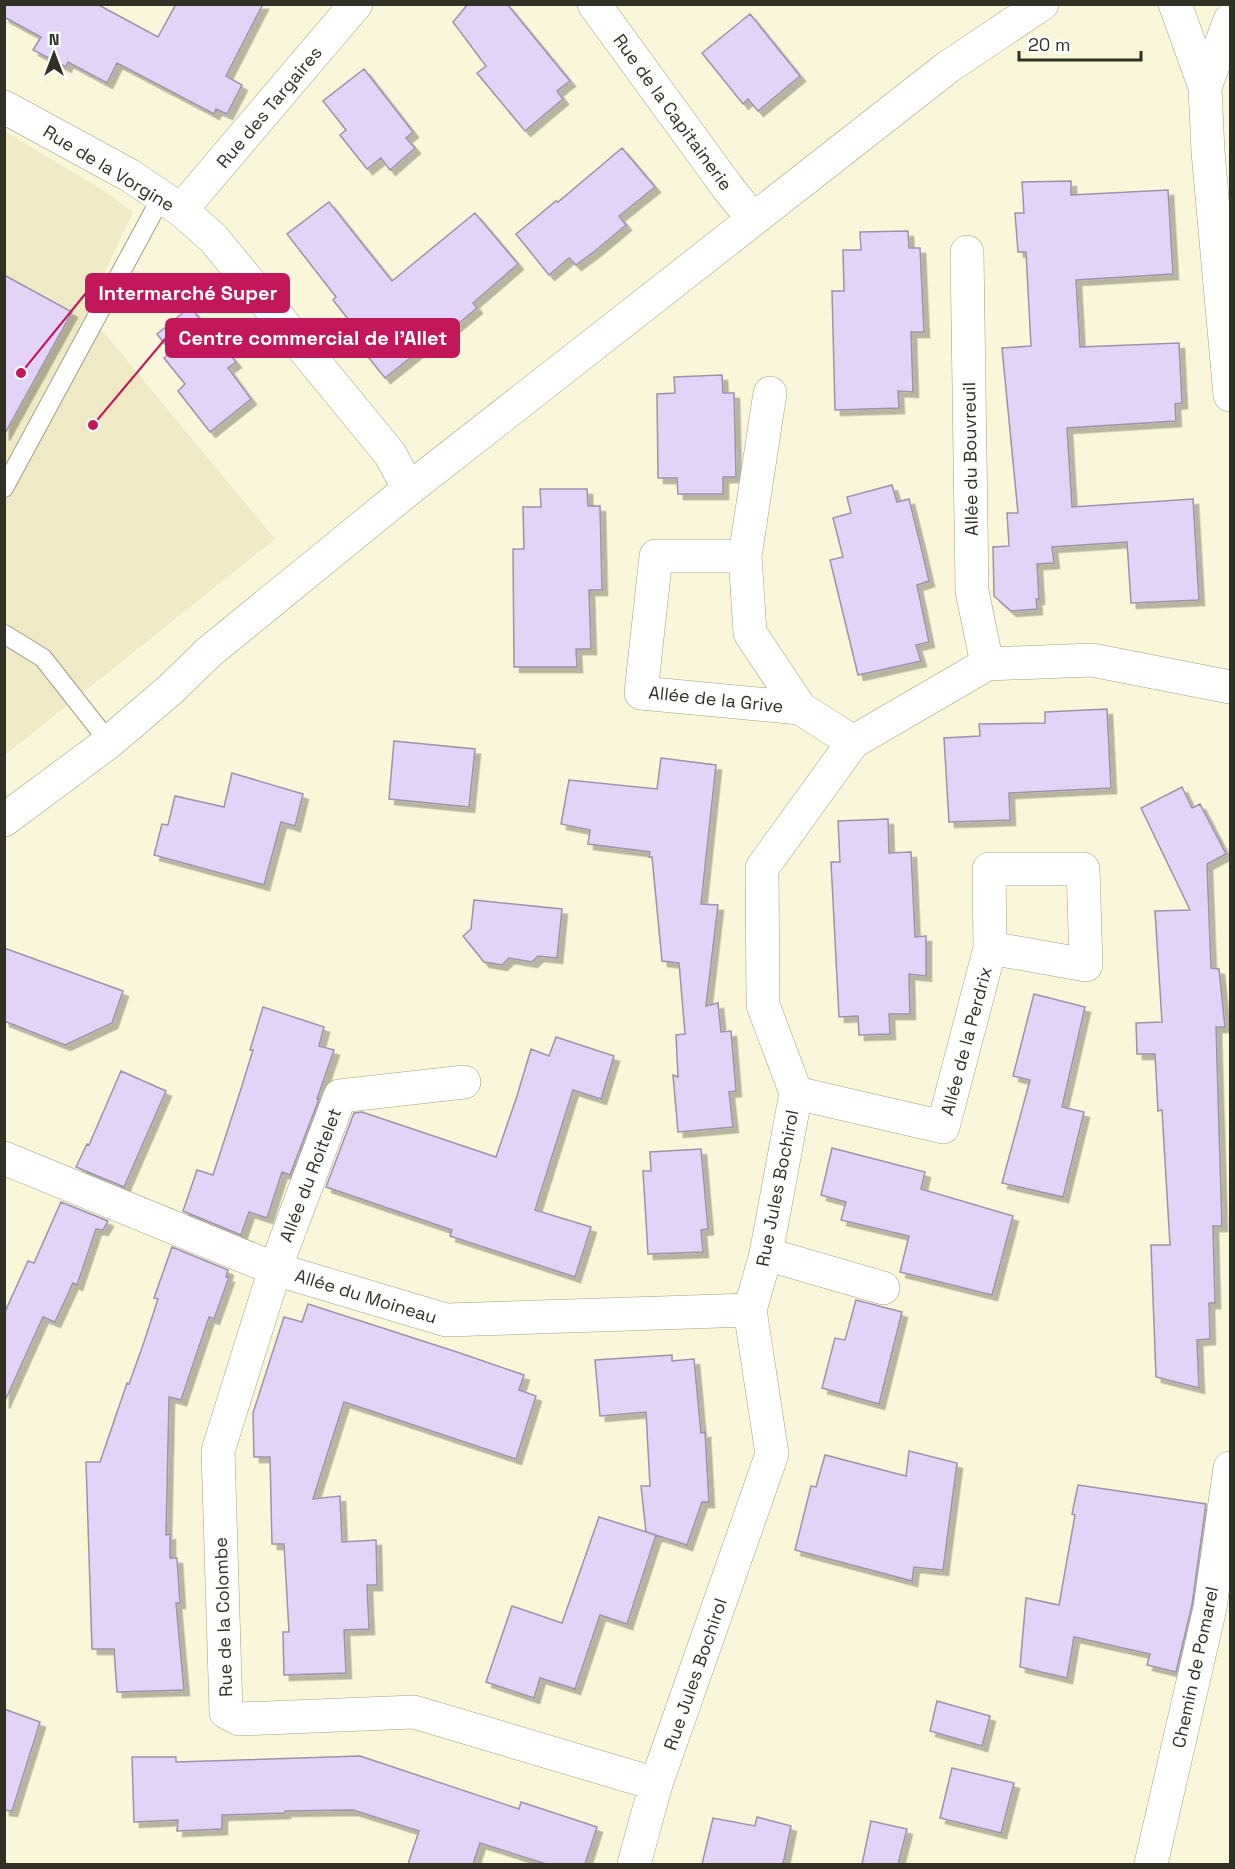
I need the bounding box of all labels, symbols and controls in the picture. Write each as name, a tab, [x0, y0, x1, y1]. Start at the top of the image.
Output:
north arrow	[24, 24, 84, 84]
scale bar	[1019, 24, 1140, 62]
text: N	[49, 29, 59, 50]
street label: Rue de la Capitainerie	[608, 29, 738, 195]
text: 20 m	[1028, 33, 1071, 56]
street label: Rue des Targaires	[211, 41, 327, 173]
street label: Rue de la Vorgine	[39, 120, 179, 216]
callout: Intermarché Super	[86, 274, 289, 312]
text: Intermarché Super	[98, 280, 278, 306]
callout: Centre commercial de l'Allet	[166, 319, 459, 357]
text: Centre commercial de l'Allet	[179, 325, 447, 351]
street label: Allée du Bouvreuil	[957, 382, 983, 536]
street label: Allée de la Grive	[647, 680, 785, 718]
street label: Allée de la Perdrix	[935, 964, 997, 1118]
street label: Allée du Roitelet	[274, 1105, 346, 1245]
street label: Rue Jules Bochirol	[751, 1108, 803, 1268]
street label: Allée du Moineau	[292, 1263, 440, 1329]
street label: Rue de la Colombe	[209, 1537, 237, 1697]
street label: Chemin de Pomarel	[1167, 1584, 1223, 1750]
street label: Rue Jules Bochirol	[658, 1595, 732, 1753]

